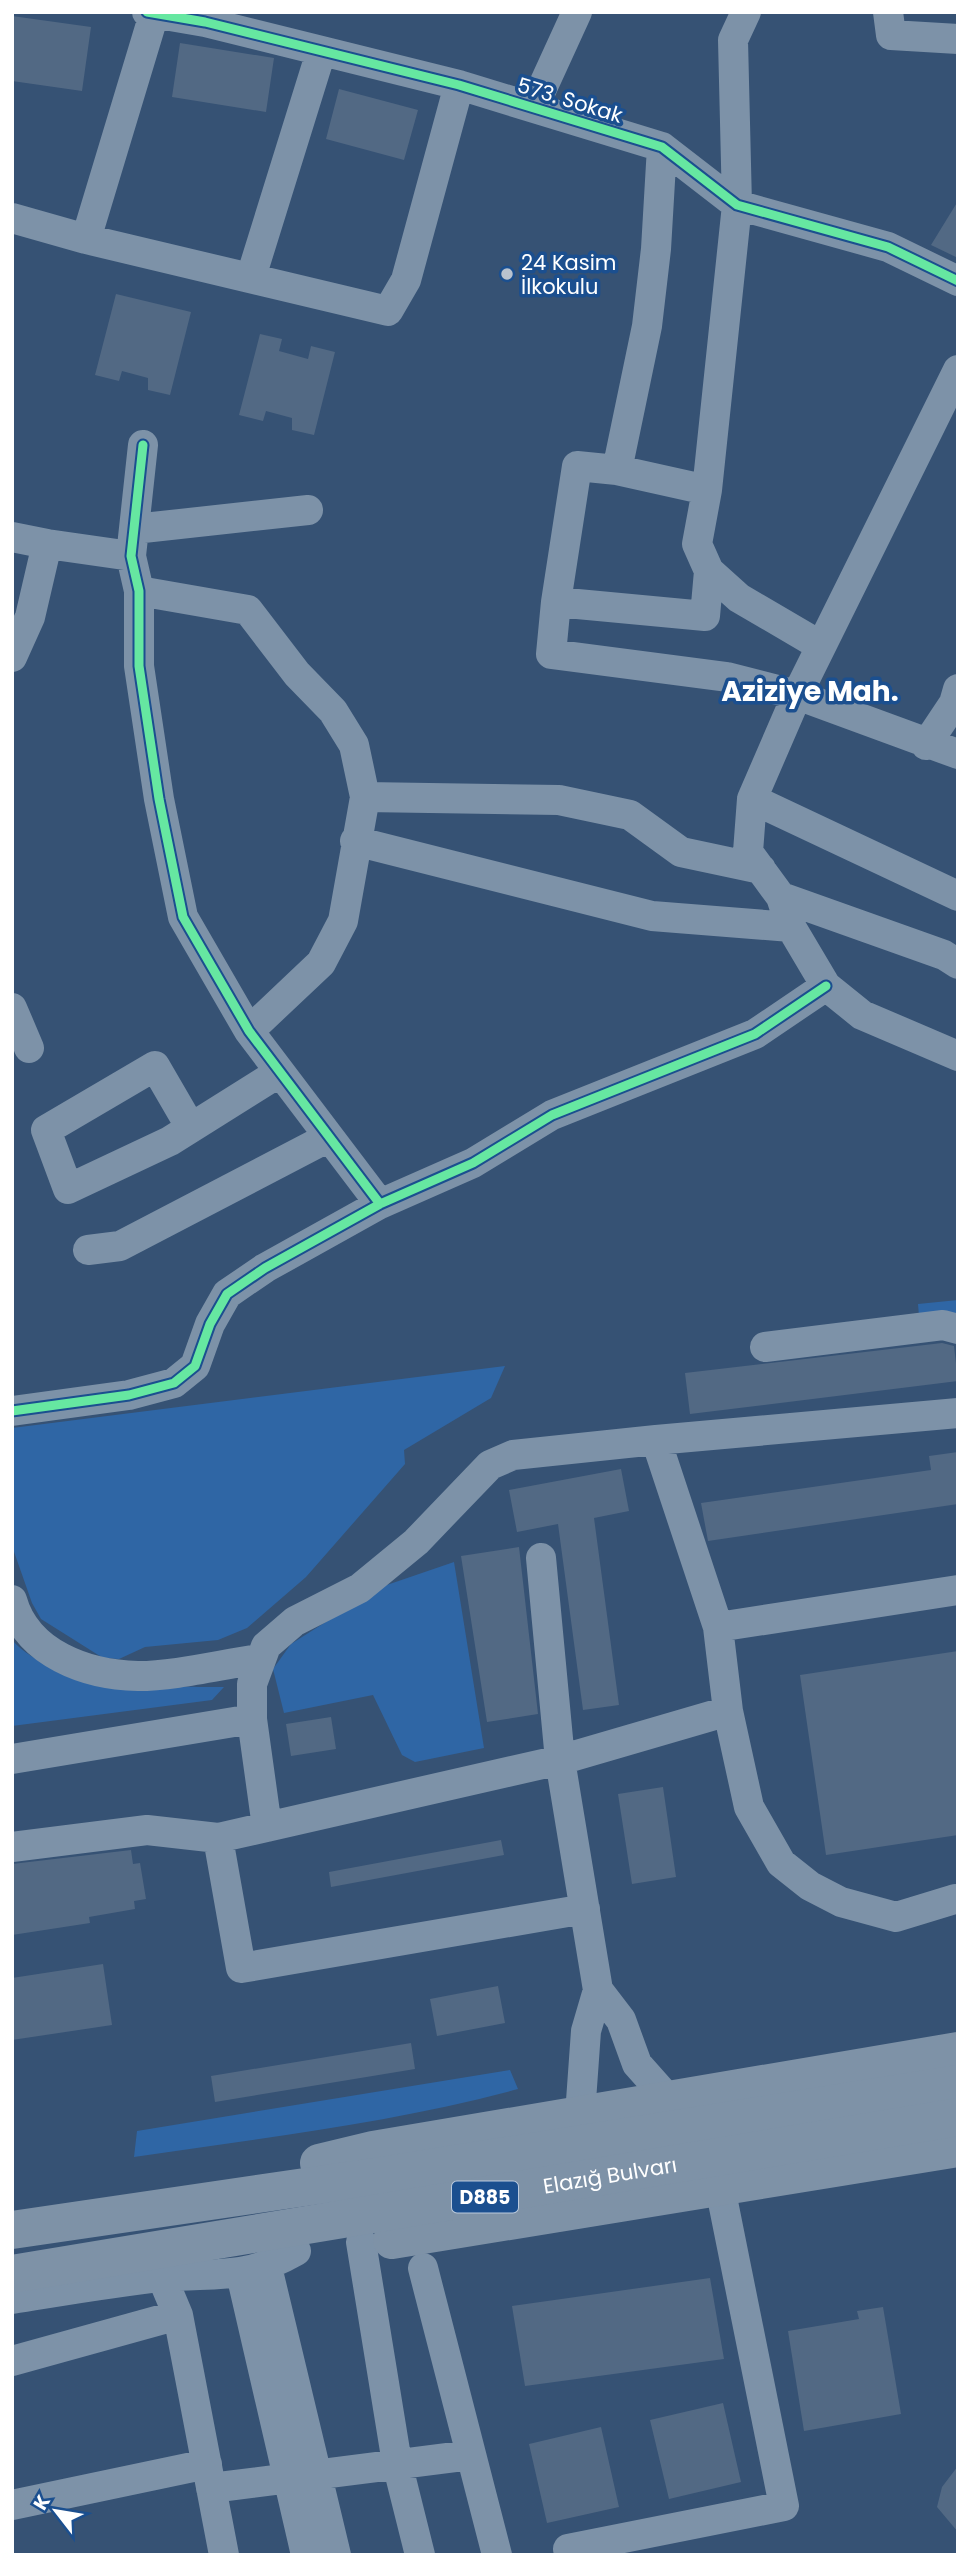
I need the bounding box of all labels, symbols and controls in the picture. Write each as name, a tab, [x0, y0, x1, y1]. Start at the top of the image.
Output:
street label: 573. Sokak	[514, 70, 626, 130]
place label: 24 Kasim İlkokulu	[521, 248, 616, 301]
marker: 24 Kasim İlkokulu	[499, 266, 515, 282]
district label: Aziziye Mah.	[721, 672, 899, 711]
street label: Elazığ Bulvarı	[541, 2149, 679, 2200]
road number: D885	[452, 2182, 518, 2212]
north arrow	[21, 2476, 91, 2546]
text: K	[27, 2490, 57, 2515]

